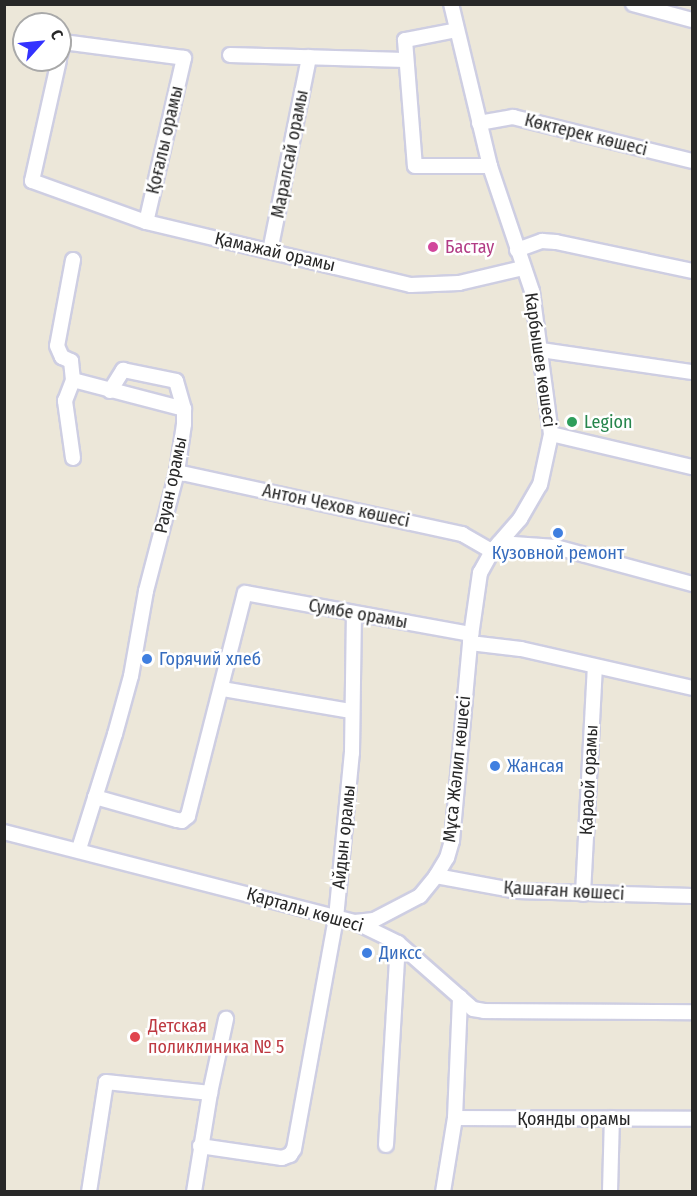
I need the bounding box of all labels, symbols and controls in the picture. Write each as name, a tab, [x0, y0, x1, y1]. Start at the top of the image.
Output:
north arrow	[12, 12, 72, 72]
text: С	[46, 26, 67, 43]
street label: Қоғалы орамы	[142, 84, 188, 196]
street label: Маралсай орамы	[267, 88, 313, 220]
street label: Көктерек көшесі	[522, 109, 650, 161]
street label: Қамажай орамы	[213, 228, 337, 276]
place label: Бастау	[445, 236, 494, 258]
marker: Бастау	[426, 240, 440, 254]
street label: Карбышев көшесі	[520, 291, 560, 429]
place label: Legion	[584, 411, 632, 433]
marker: Legion	[565, 415, 579, 429]
street label: Рауан орамы	[150, 435, 192, 535]
street label: Антон Чехов көшесі	[260, 480, 412, 532]
marker: Кузовной ремонт	[551, 526, 565, 540]
place label: Кузовной ремонт	[492, 542, 624, 564]
street label: Сумбе орамы	[307, 595, 409, 633]
place label: Горячий хлеб	[159, 648, 261, 670]
marker: Горячий хлеб	[140, 652, 154, 666]
street label: Мұса Жәлил көшесі	[439, 695, 475, 843]
street label: Қараой орамы	[575, 724, 603, 836]
place label: Жансая	[507, 755, 564, 777]
marker: Жансая	[488, 759, 502, 773]
street label: Айдын орамы	[328, 784, 360, 890]
street label: Қашаған көшесі	[503, 877, 625, 905]
street label: Қарталы көшесі	[244, 883, 366, 937]
place label: Диксс	[379, 942, 422, 964]
marker: Диксс	[360, 946, 374, 960]
place label: Детская поликлиника № 5	[148, 1016, 284, 1058]
marker: Детская поликлиника № 5	[126, 1028, 144, 1046]
street label: Қоянды орамы	[517, 1108, 631, 1130]

